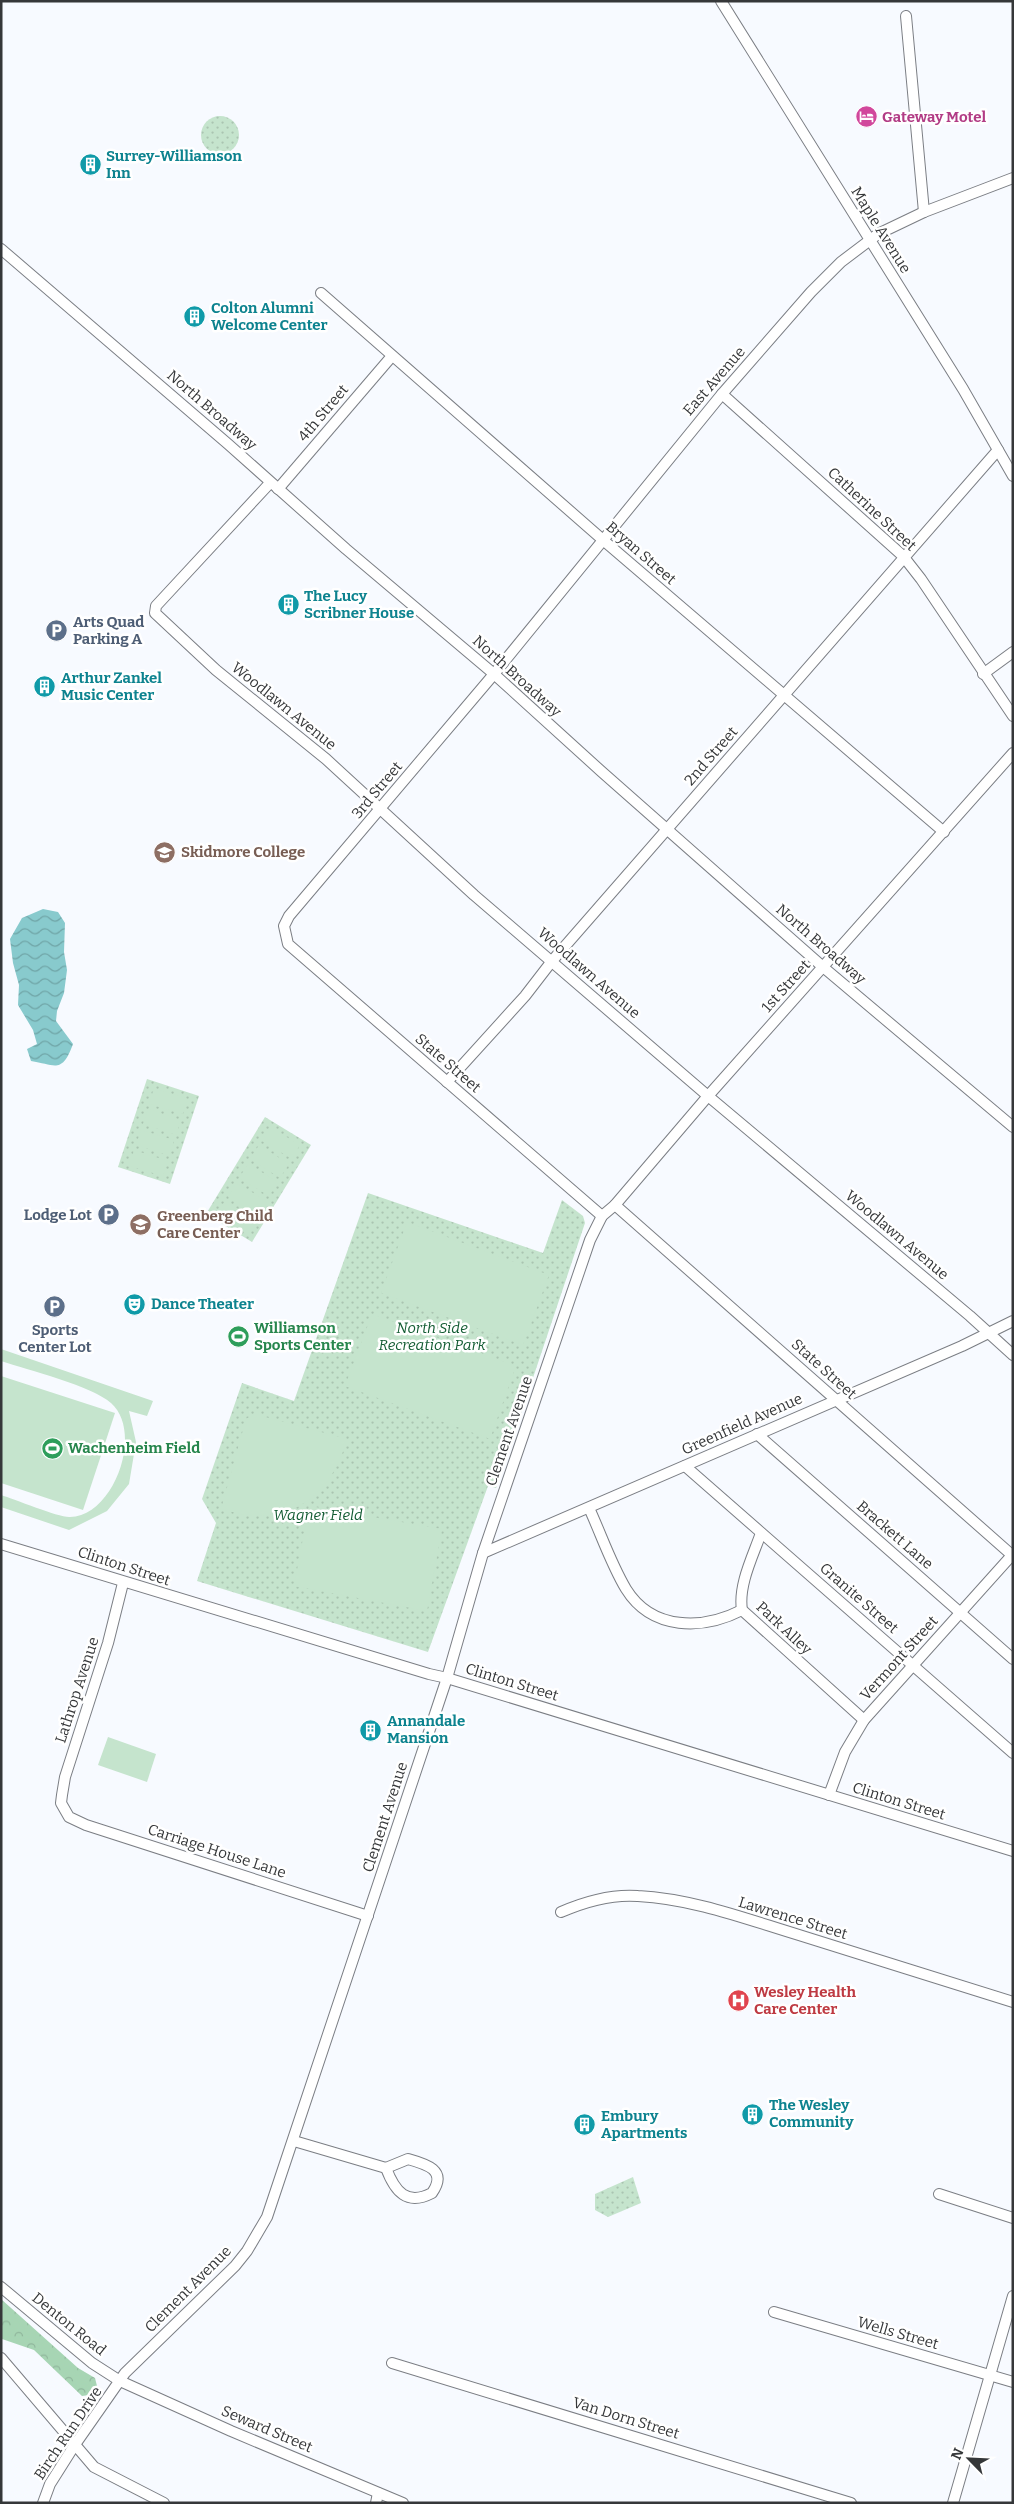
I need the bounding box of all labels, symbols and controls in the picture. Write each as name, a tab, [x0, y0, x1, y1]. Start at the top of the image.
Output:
hotel icon: Gateway Motel	[854, 105, 878, 129]
place label: Gateway Motel	[882, 108, 987, 126]
place label: Surrey-Williamson Inn	[106, 147, 242, 182]
building icon: Surrey-Williamson Inn	[78, 153, 102, 177]
street label: Maple Avenue	[847, 183, 915, 277]
place label: Colton Alumni Welcome Center	[211, 299, 328, 334]
building icon: Colton Alumni Welcome Center	[183, 305, 207, 329]
street label: East Avenue	[679, 343, 749, 419]
street label: North Broadway	[163, 366, 261, 454]
street label: 4th Street	[294, 380, 352, 445]
street label: Catherine Street	[824, 463, 920, 555]
street label: Bryan Street	[602, 518, 680, 589]
place label: The Lucy Scribner House	[304, 587, 414, 622]
building icon: The Lucy Scribner House	[276, 593, 300, 617]
place label: Arts Quad Parking A	[73, 613, 144, 648]
parking icon: Arts Quad Parking A	[45, 619, 69, 643]
street label: North Broadway	[469, 632, 565, 721]
street label: Woodlawn Avenue	[228, 658, 340, 754]
place label: Arthur Zankel Music Center	[61, 669, 162, 704]
building icon: Arthur Zankel Music Center	[33, 675, 57, 699]
street label: 2nd Street	[681, 723, 742, 789]
street label: 3rd Street	[348, 757, 406, 822]
school or university icon: Skidmore College	[153, 840, 177, 864]
place label: Skidmore College	[181, 843, 305, 861]
street label: North Broadway	[772, 900, 870, 988]
street label: Woodlawn Avenue	[534, 924, 644, 1022]
street label: 1st Street	[758, 956, 814, 1016]
street label: State Street	[412, 1030, 485, 1097]
street label: Woodlawn Avenue	[842, 1186, 952, 1284]
parking icon: Lodge Lot	[96, 1203, 120, 1227]
place label: Lodge Lot	[24, 1206, 92, 1224]
place label: Greenberg Child Care Center	[157, 1207, 273, 1242]
school or university icon: Greenberg Child Care Center	[129, 1213, 153, 1237]
theatre icon: Dance Theater	[123, 1292, 147, 1316]
parking icon: Sports Center Lot	[43, 1295, 67, 1319]
place label: Dance Theater	[151, 1295, 254, 1313]
place label: Williamson Sports Center	[254, 1319, 351, 1354]
park label: North Side Recreation Park	[378, 1319, 486, 1354]
place label: Sports Center Lot	[18, 1321, 92, 1356]
sports icon: Williamson Sports Center	[226, 1325, 250, 1349]
street label: State Street	[788, 1335, 861, 1403]
street label: Clement Avenue	[482, 1374, 536, 1488]
street label: Greenfield Avenue	[679, 1389, 805, 1459]
sports icon: Wachenheim Field	[40, 1436, 64, 1460]
place label: Wachenheim Field	[68, 1439, 200, 1457]
street label: Brackett Lane	[853, 1497, 937, 1573]
park label: Wagner Field	[273, 1506, 363, 1524]
street label: Clinton Street	[75, 1543, 173, 1590]
street label: Granite Street	[816, 1559, 902, 1637]
street label: Park Alley	[752, 1598, 816, 1658]
street label: Vermont Street	[856, 1612, 942, 1704]
street label: Lathrop Avenue	[51, 1635, 103, 1745]
street label: Clinton Street	[463, 1659, 561, 1705]
place label: Annandale Mansion	[387, 1712, 465, 1747]
building icon: Annandale Mansion	[359, 1718, 383, 1742]
street label: Clement Avenue	[359, 1760, 411, 1874]
street label: Clinton Street	[850, 1778, 948, 1824]
street label: Carriage House Lane	[146, 1820, 288, 1882]
street label: Lawrence Street	[736, 1893, 850, 1943]
place label: Wesley Health Care Center	[754, 1983, 856, 2018]
hospital icon: Wesley Health Care Center	[726, 1989, 750, 2013]
place label: The Wesley Community	[769, 2096, 854, 2131]
building icon: The Wesley Community	[741, 2102, 765, 2126]
place label: Embury Apartments	[601, 2107, 687, 2142]
building icon: Embury Apartments	[573, 2113, 597, 2137]
street label: Clement Avenue	[141, 2242, 235, 2336]
street label: Denton Road	[28, 2289, 110, 2359]
street label: Wells Street	[855, 2313, 941, 2353]
street label: Birch Run Drive	[30, 2383, 106, 2483]
street label: Van Dorn Street	[571, 2393, 682, 2443]
street label: Seward Street	[219, 2402, 316, 2456]
north arrow	[944, 2434, 994, 2484]
text: N	[948, 2445, 968, 2462]

